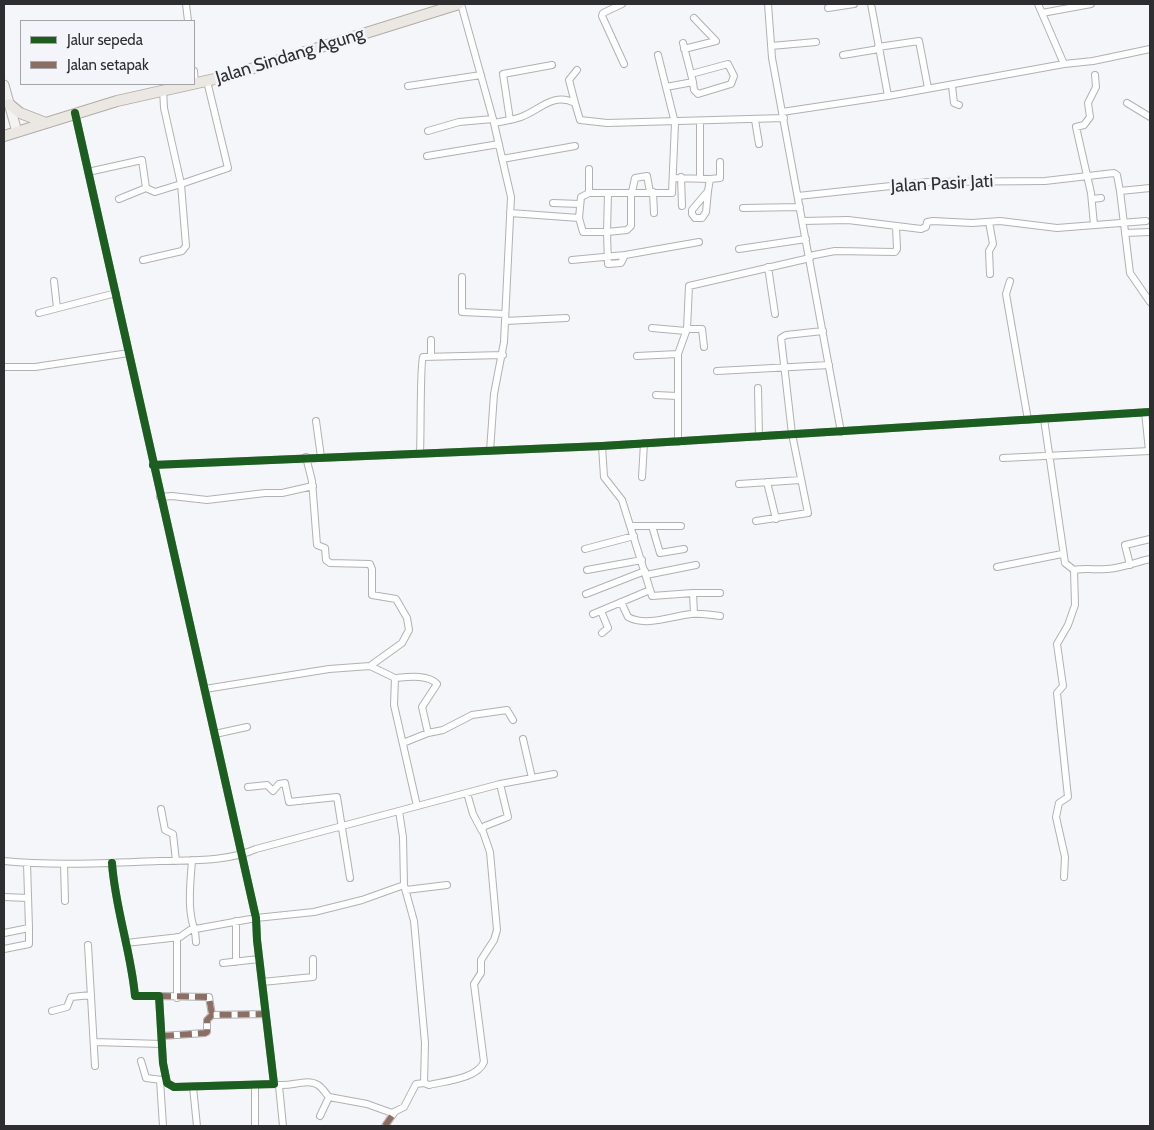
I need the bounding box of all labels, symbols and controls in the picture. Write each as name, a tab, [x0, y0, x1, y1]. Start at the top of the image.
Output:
legend	[20, 20, 195, 85]
street label: Jalan Sindang Agung	[213, 23, 367, 89]
text: Jalur sepeda	[67, 31, 143, 49]
text: Jalan setapak	[67, 56, 149, 74]
street label: Jalan Pasir Jati	[890, 171, 994, 197]

